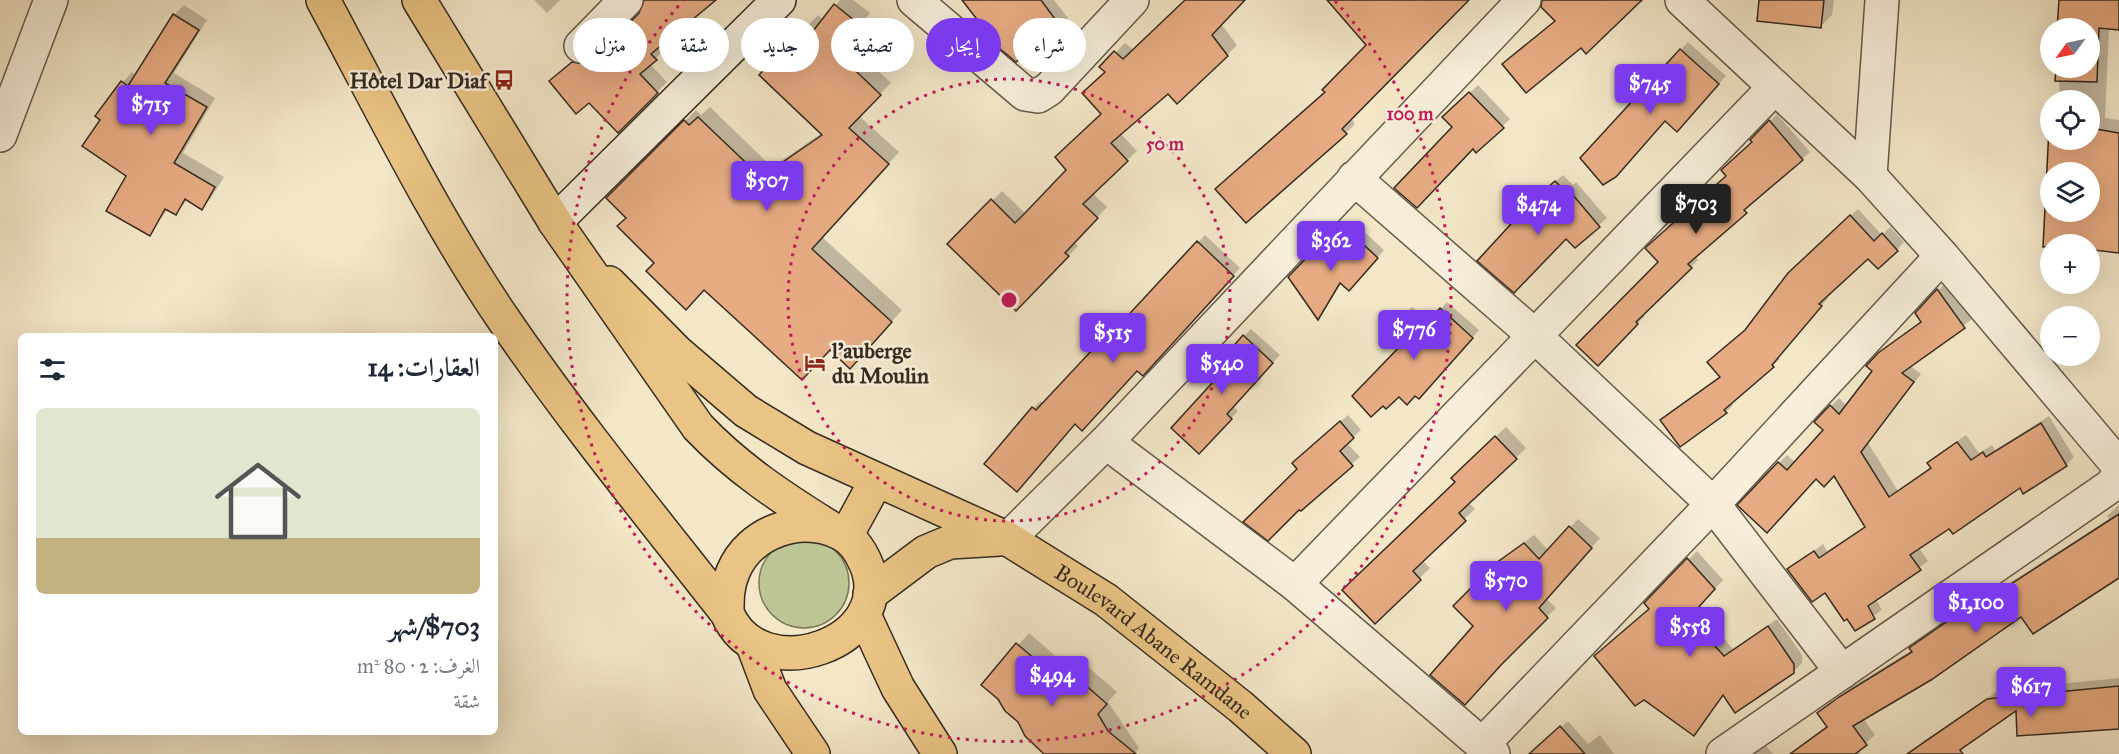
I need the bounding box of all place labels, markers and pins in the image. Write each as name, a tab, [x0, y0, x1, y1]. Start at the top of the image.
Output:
pin: $745	[1614, 64, 1686, 115]
place label: Hôtel Dar Diaf	[350, 67, 491, 94]
bus stop icon: Hôtel Dar Diaf	[492, 68, 516, 92]
pin: $715	[115, 85, 187, 136]
pin: $507	[731, 161, 803, 212]
pin: $703	[1660, 184, 1732, 235]
pin: $474	[1502, 185, 1574, 236]
pin: $362	[1295, 221, 1367, 272]
centre of rings	[999, 290, 1019, 310]
pin: $776	[1378, 310, 1450, 361]
pin: $515	[1077, 313, 1149, 364]
place label: l'auberge du Moulin	[831, 337, 929, 389]
pin: $540	[1186, 344, 1258, 395]
hotel icon: l'auberge du Moulin	[803, 351, 827, 375]
pin: $570	[1470, 561, 1542, 612]
pin: $1,100	[1927, 583, 2025, 634]
pin: $558	[1654, 607, 1726, 658]
pin: $494	[1016, 656, 1088, 707]
pin: $617	[1995, 667, 2067, 718]

